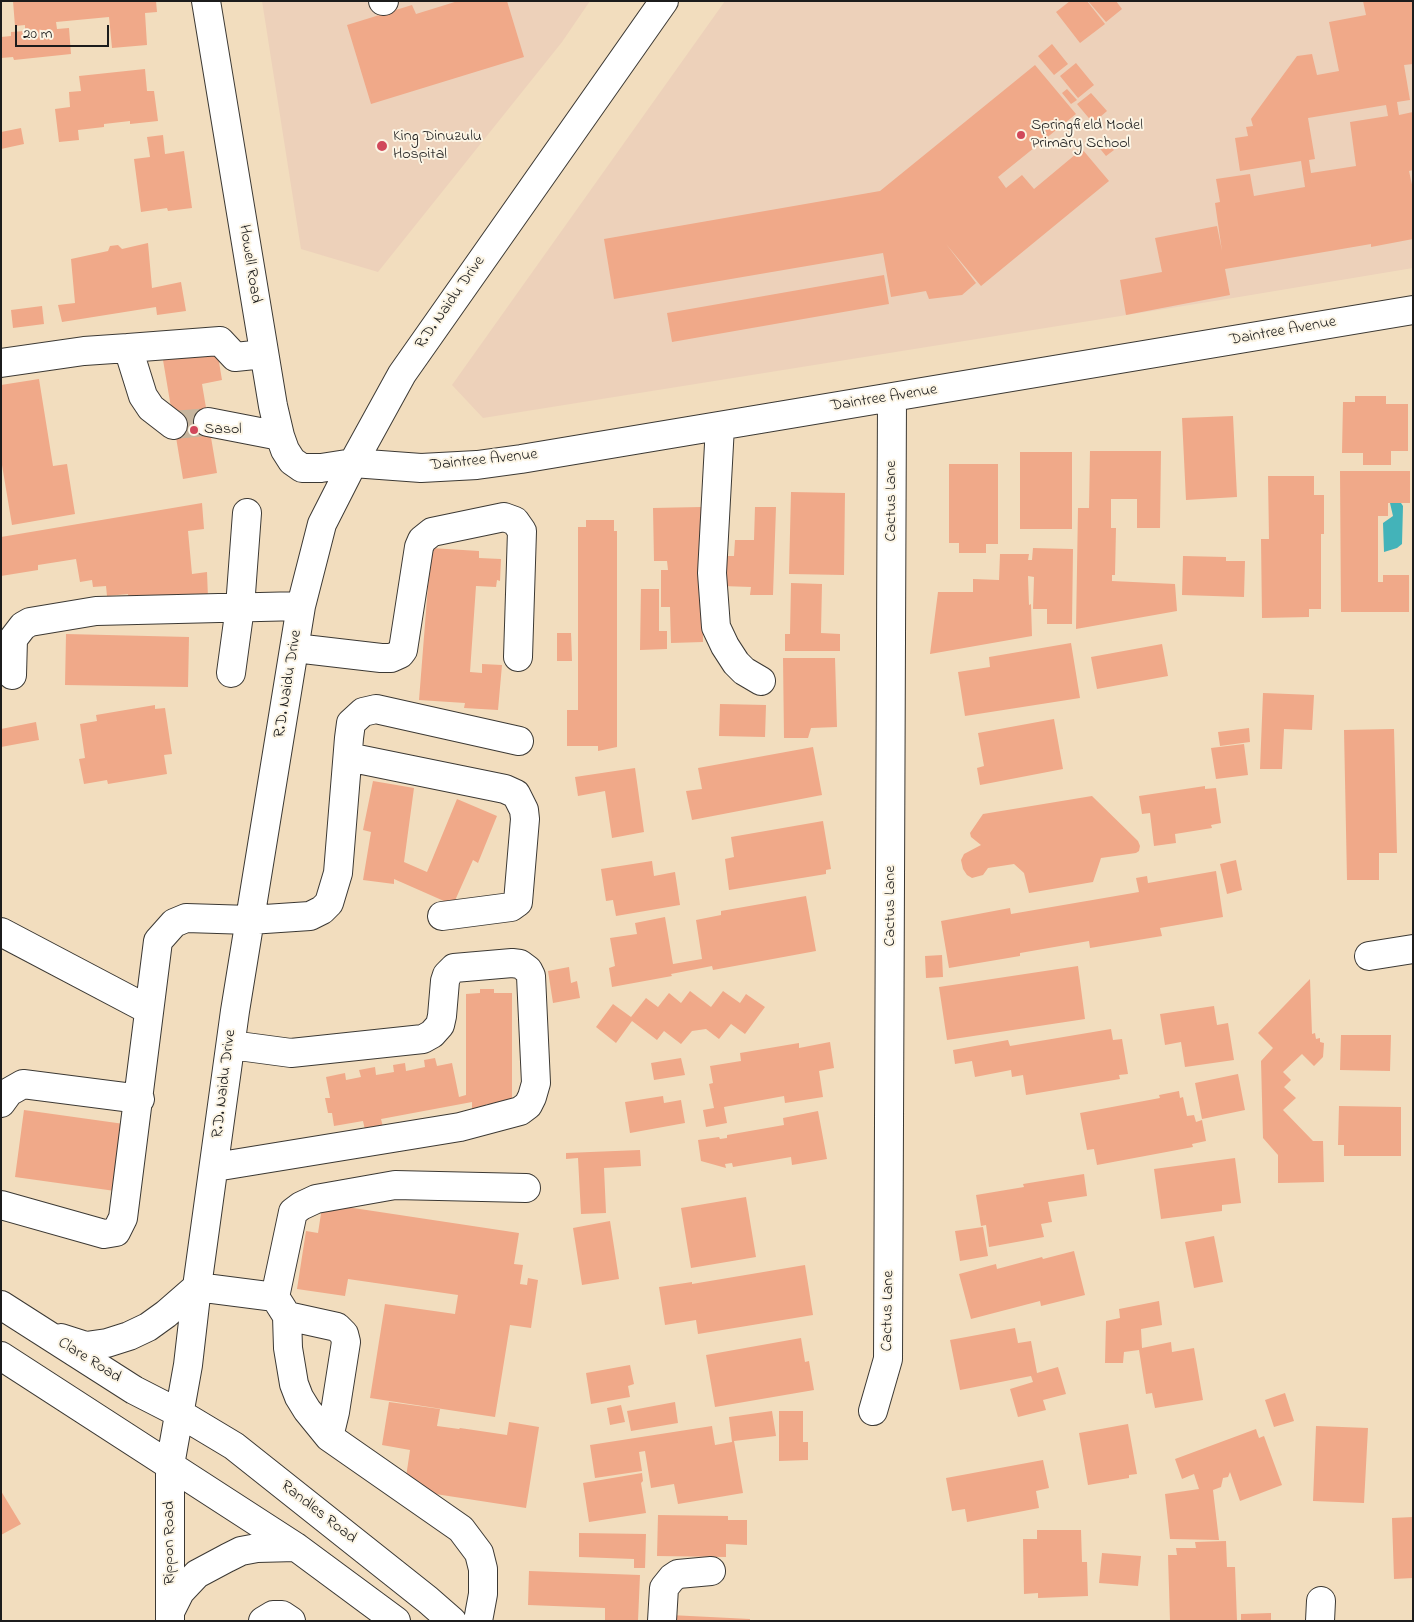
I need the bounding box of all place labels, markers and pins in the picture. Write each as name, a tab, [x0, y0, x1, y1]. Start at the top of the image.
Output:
place label: Springfield Model Primary School	[1031, 116, 1143, 154]
place label: King Dinuzulu Hospital	[393, 127, 482, 165]
marker: Springfield Model Primary School	[1015, 129, 1027, 141]
marker: King Dinuzulu Hospital	[375, 139, 389, 153]
place label: Sasol	[204, 420, 242, 440]
marker: Sasol	[188, 424, 200, 436]

